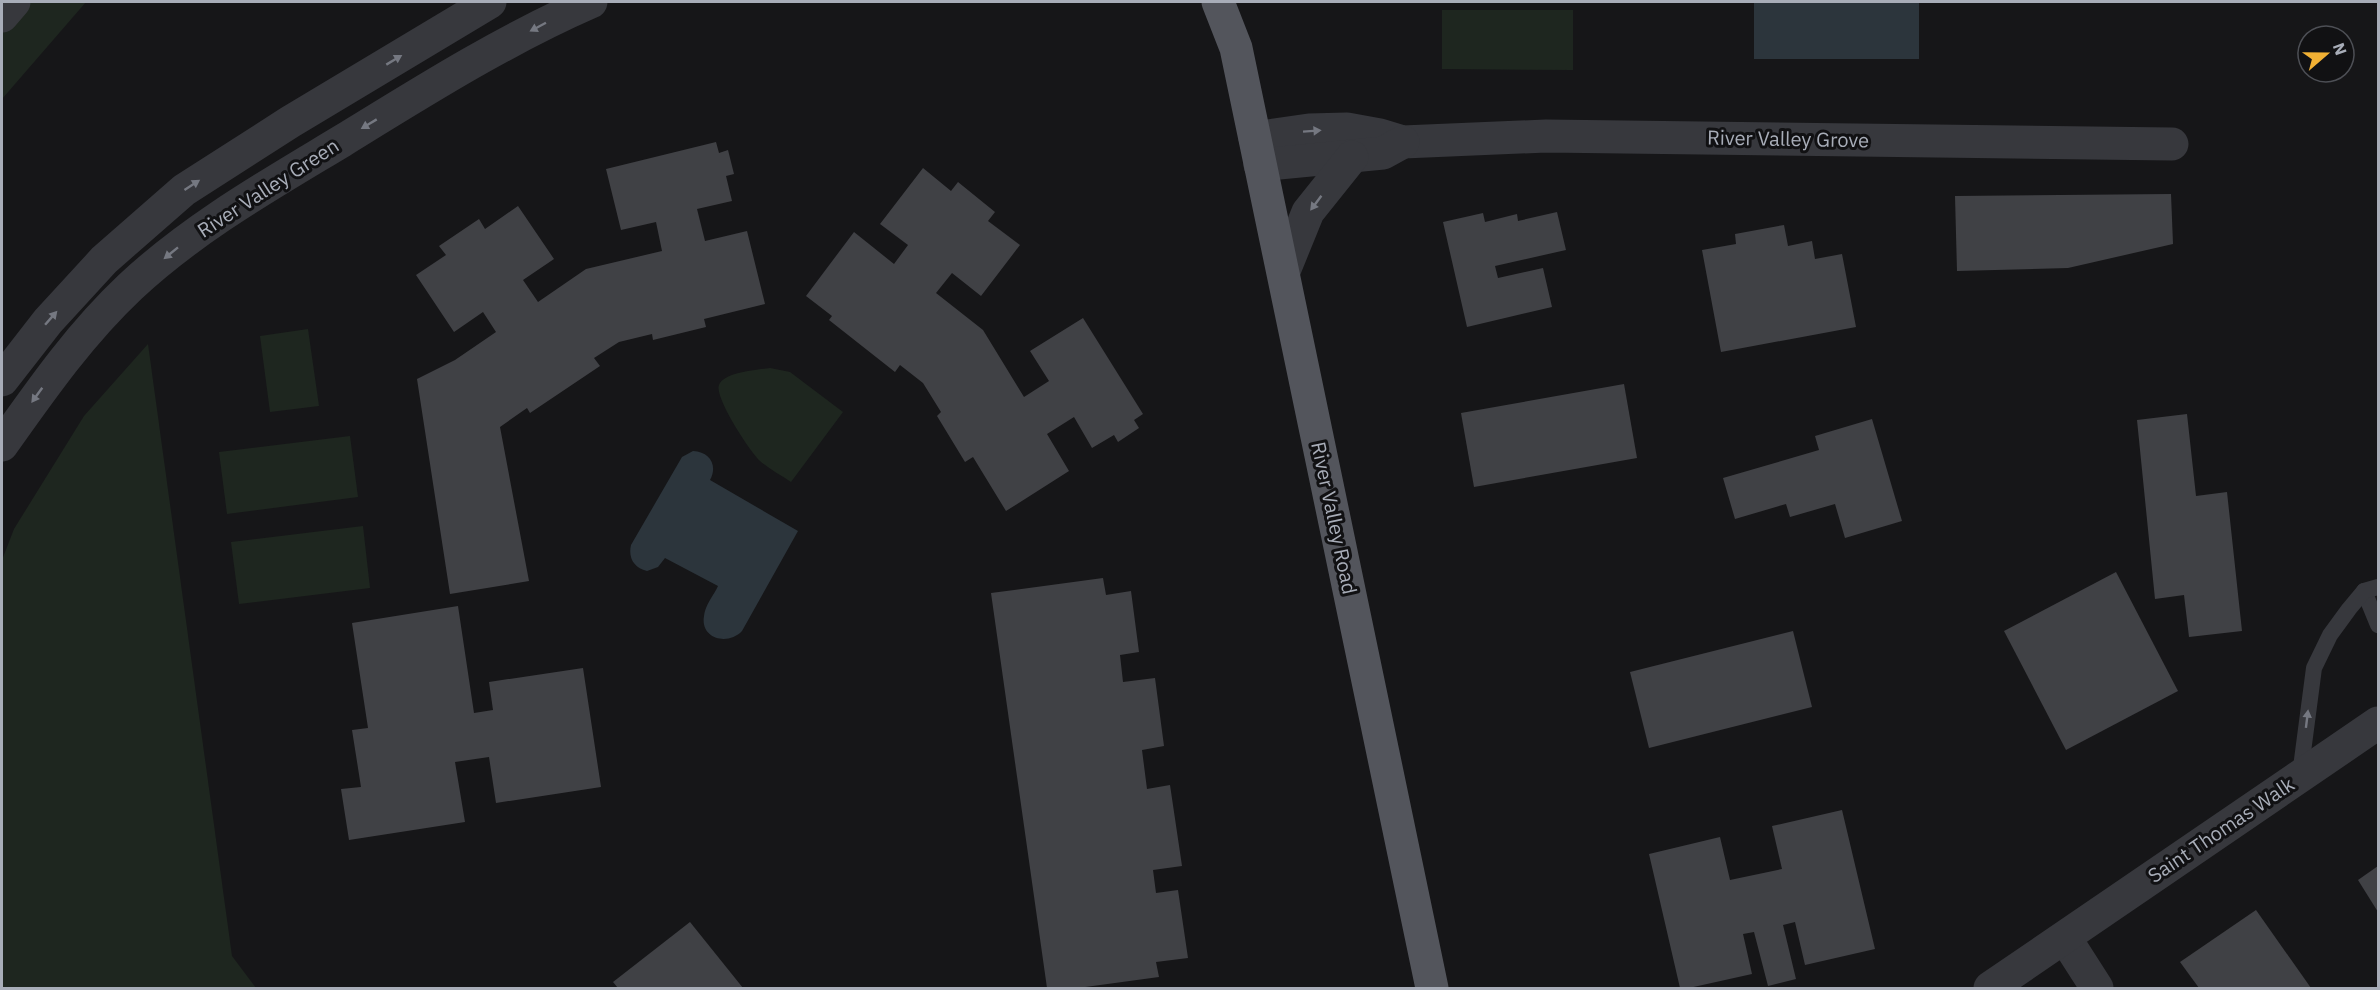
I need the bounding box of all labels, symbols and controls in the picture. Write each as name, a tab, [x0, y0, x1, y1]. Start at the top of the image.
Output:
one-way arrow	[529, 22, 546, 32]
north arrow	[2296, 24, 2356, 84]
text: N	[2329, 40, 2351, 58]
one-way arrow	[386, 54, 402, 65]
one-way arrow	[361, 119, 377, 130]
street label: River Valley Grove	[1707, 124, 1869, 153]
one-way arrow	[1303, 126, 1322, 135]
street label: River Valley Green	[192, 132, 344, 243]
one-way arrow	[184, 179, 200, 191]
one-way arrow	[1310, 195, 1322, 210]
one-way arrow	[163, 247, 179, 260]
one-way arrow	[44, 310, 57, 326]
one-way arrow	[32, 387, 44, 402]
street label: River Valley Road	[1305, 439, 1364, 597]
one-way arrow	[2302, 709, 2312, 728]
street label: Saint Thomas Walk	[2142, 770, 2300, 889]

